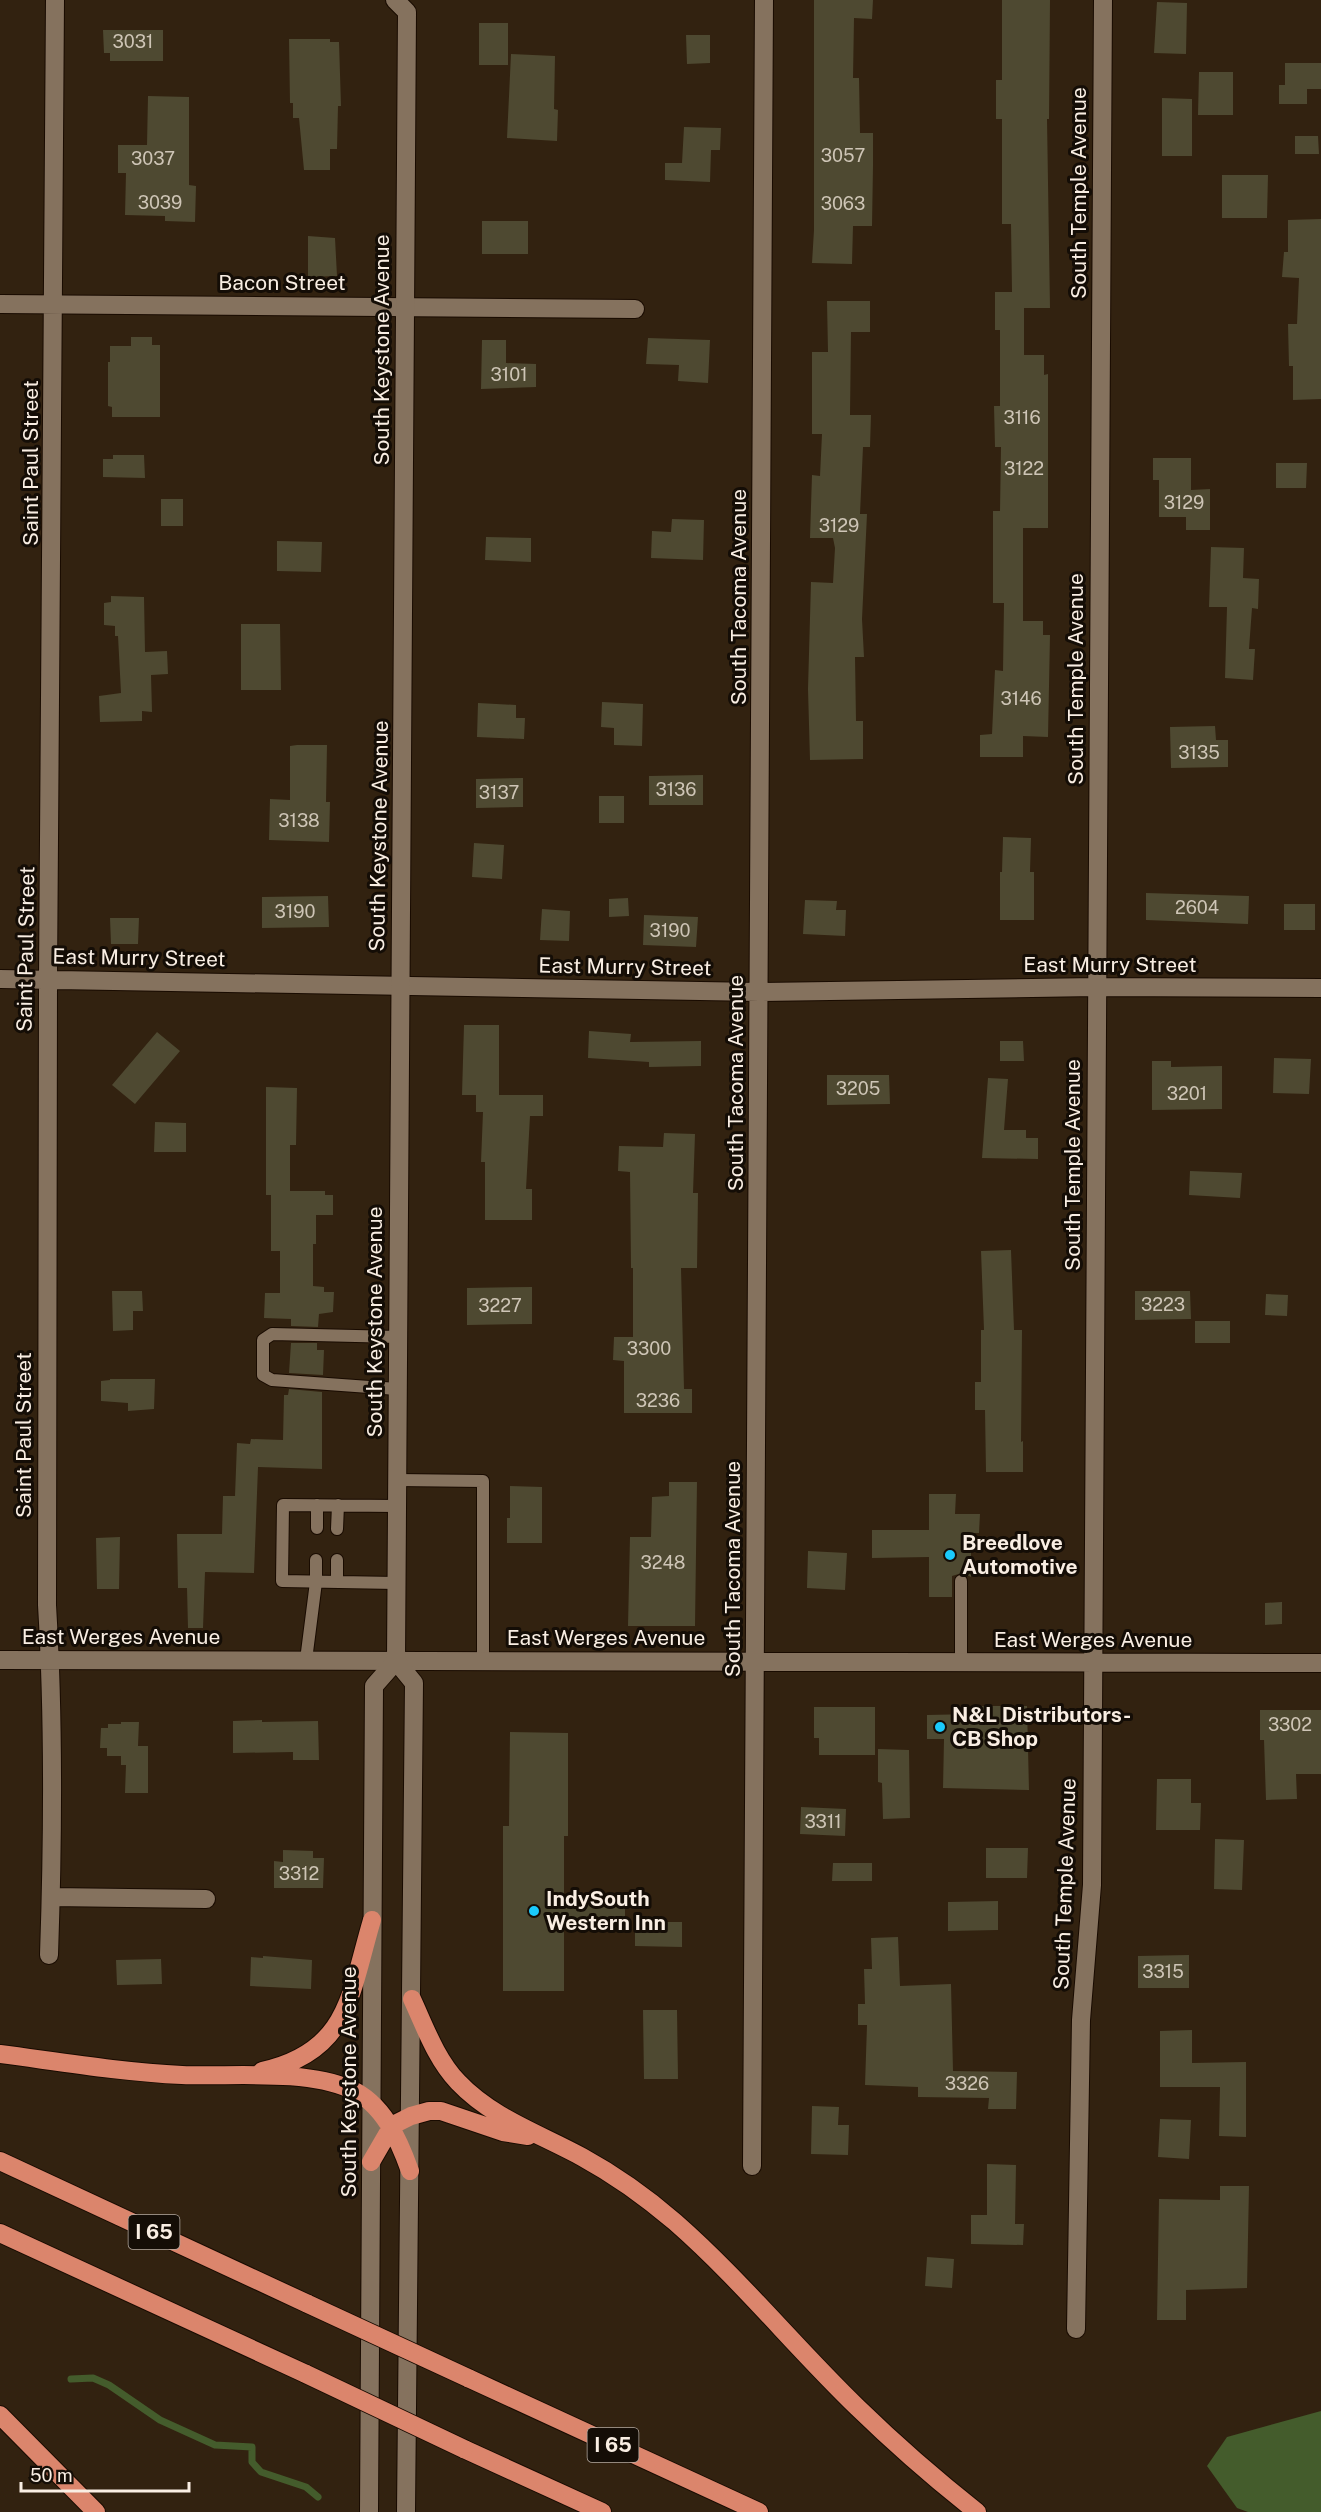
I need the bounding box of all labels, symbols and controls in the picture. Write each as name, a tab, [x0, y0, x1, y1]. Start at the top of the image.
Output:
house number: 3031	[113, 31, 153, 52]
street label: South Temple Avenue	[1066, 87, 1091, 299]
house number: 3057	[821, 145, 865, 166]
house number: 3037	[131, 148, 175, 169]
house number: 3039	[138, 192, 182, 213]
house number: 3063	[821, 193, 865, 214]
street label: South Keystone Avenue	[369, 234, 394, 466]
street label: Bacon Street	[218, 270, 346, 295]
house number: 3101	[490, 364, 528, 385]
street label: Saint Paul Street	[18, 380, 43, 546]
house number: 3116	[1003, 407, 1041, 428]
house number: 3122	[1004, 458, 1044, 479]
street label: South Tacoma Avenue	[726, 489, 751, 705]
house number: 3129	[1164, 492, 1204, 513]
house number: 3129	[819, 515, 859, 536]
street label: South Temple Avenue	[1063, 573, 1088, 785]
house number: 3146	[1000, 688, 1042, 709]
street label: South Keystone Avenue	[364, 720, 393, 952]
house number: 3135	[1178, 742, 1220, 763]
house number: 3136	[655, 779, 697, 800]
house number: 3137	[479, 782, 519, 803]
house number: 3138	[278, 810, 320, 831]
street label: Saint Paul Street	[12, 866, 39, 1032]
house number: 2604	[1175, 897, 1219, 918]
house number: 3190	[275, 901, 315, 922]
house number: 3190	[650, 920, 690, 941]
street label: East Murry Street	[52, 943, 226, 972]
street label: East Murry Street	[538, 952, 712, 981]
street label: East Murry Street	[1023, 952, 1197, 977]
street label: South Tacoma Avenue	[723, 975, 748, 1191]
street label: South Temple Avenue	[1060, 1059, 1085, 1271]
house number: 3205	[836, 1078, 880, 1099]
house number: 3201	[1167, 1083, 1207, 1104]
street label: South Keystone Avenue	[362, 1206, 387, 1438]
house number: 3223	[1141, 1294, 1185, 1315]
house number: 3227	[478, 1295, 522, 1316]
house number: 3300	[627, 1338, 671, 1359]
street label: Saint Paul Street	[11, 1352, 36, 1518]
house number: 3236	[636, 1390, 680, 1411]
street label: South Tacoma Avenue	[720, 1461, 745, 1677]
place label: Breedlove Automotive	[962, 1530, 1078, 1579]
marker: Breedlove Automotive	[943, 1548, 957, 1562]
house number: 3248	[640, 1552, 686, 1573]
street label: East Werges Avenue	[22, 1624, 220, 1649]
street label: East Werges Avenue	[507, 1625, 705, 1650]
street label: East Werges Avenue	[994, 1627, 1192, 1652]
place label: N&L Distributors- CB Shop	[952, 1702, 1131, 1751]
house number: 3302	[1268, 1714, 1312, 1735]
marker: N&L Distributors- CB Shop	[933, 1720, 947, 1734]
street label: South Temple Avenue	[1048, 1778, 1081, 1990]
house number: 3311	[804, 1811, 842, 1832]
house number: 3312	[279, 1863, 319, 1884]
place label: IndySouth Western Inn	[546, 1886, 666, 1935]
marker: IndySouth Western Inn	[527, 1904, 541, 1918]
house number: 3315	[1142, 1961, 1184, 1982]
street label: South Keystone Avenue	[336, 1966, 361, 2198]
house number: 3326	[945, 2073, 989, 2094]
road number: I 65	[128, 2215, 180, 2249]
road number: I 65	[588, 2428, 638, 2462]
scale bar	[21, 2455, 189, 2493]
text: 50 m	[30, 2465, 73, 2486]

